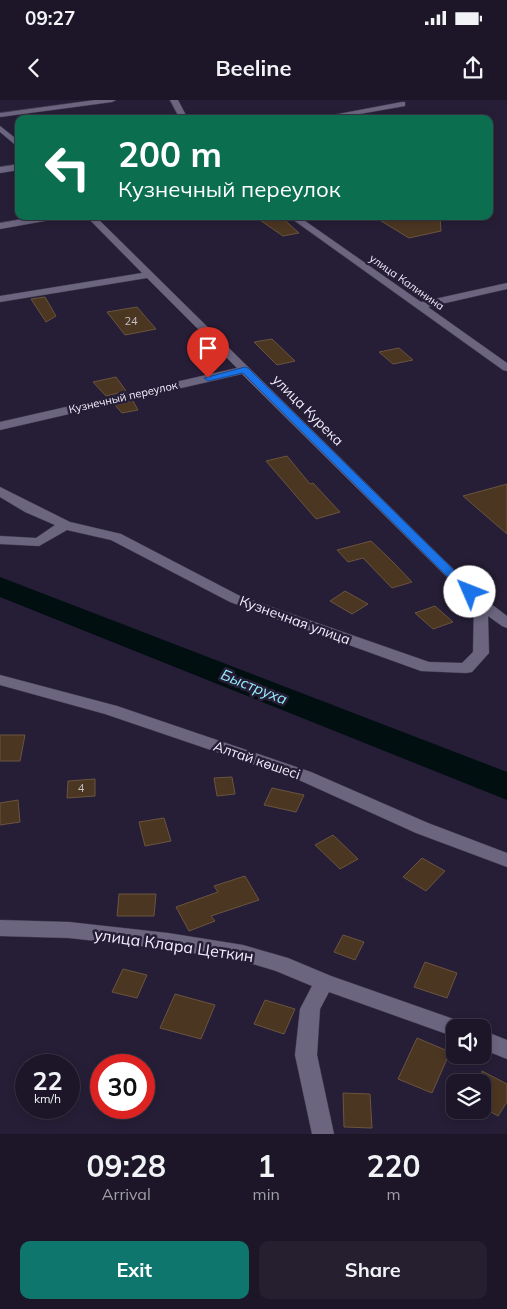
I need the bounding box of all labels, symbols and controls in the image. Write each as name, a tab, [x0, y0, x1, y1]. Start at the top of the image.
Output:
text: 09:27	[25, 6, 75, 30]
icon: back	[20, 54, 48, 82]
text: Beeline	[215, 54, 292, 82]
icon: share	[459, 54, 487, 82]
text: 200 m	[118, 132, 222, 176]
icon: left	[35, 135, 100, 200]
text: Кузнечный переулок	[118, 175, 341, 203]
street label: улица Калинина	[367, 251, 447, 313]
house number: 24	[124, 314, 138, 328]
pin	[187, 327, 229, 378]
icon: arrive	[194, 334, 222, 362]
street label: улица Курека	[269, 371, 347, 449]
street label: Кузнечный переулок	[67, 378, 179, 416]
position arrow	[443, 565, 495, 617]
street label: Кузнечная улица	[237, 592, 353, 648]
water label: Быструха	[218, 665, 290, 708]
street label: Алтай көшесі	[211, 737, 303, 783]
house number: 4	[78, 781, 85, 795]
street label: улица Клара Цеткин	[93, 924, 255, 966]
map controls	[446, 1019, 491, 1119]
button: sound	[446, 1019, 491, 1064]
speed limit sign: 30	[90, 1054, 155, 1119]
text: 22	[32, 1065, 63, 1096]
button: layers	[446, 1074, 491, 1119]
text: km/h	[34, 1091, 61, 1106]
text: 09:28	[87, 1147, 166, 1185]
text: 1	[257, 1147, 275, 1185]
text: 220	[366, 1147, 420, 1185]
text: Arrival	[102, 1184, 151, 1204]
text: min	[253, 1184, 280, 1204]
text: m	[386, 1184, 400, 1204]
button: Exit	[20, 1241, 249, 1299]
button: Share	[259, 1241, 487, 1299]

